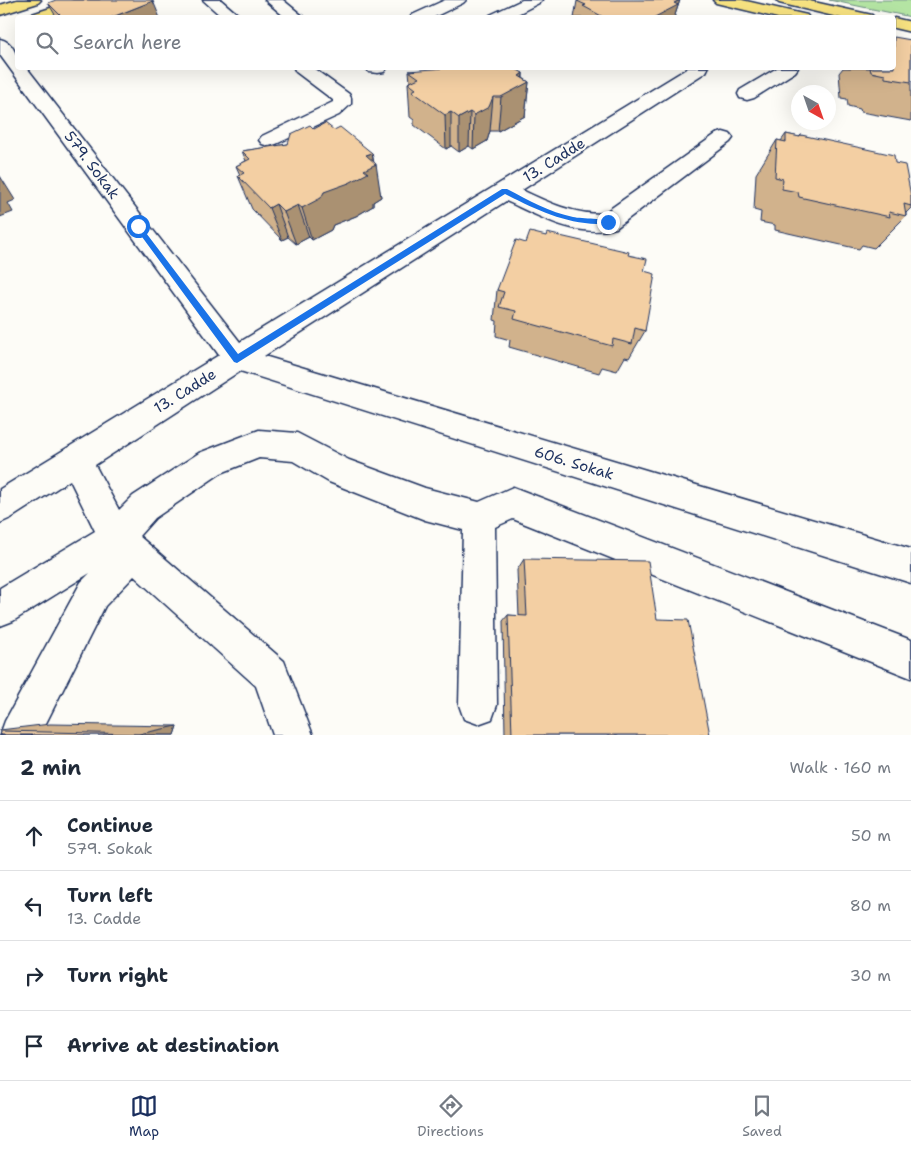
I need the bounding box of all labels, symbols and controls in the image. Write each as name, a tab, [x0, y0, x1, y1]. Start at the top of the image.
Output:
search box	[15, 15, 896, 70]
icon: search	[33, 29, 61, 57]
text: Search here	[73, 30, 182, 55]
north arrow	[791, 85, 836, 130]
street label: 579. Sokak	[60, 127, 124, 203]
street label: 13. Cadde	[519, 133, 589, 187]
route end	[597, 211, 620, 234]
route start	[127, 215, 150, 238]
street label: 13. Cadde	[150, 364, 220, 418]
street label: 606. Sokak	[532, 441, 616, 485]
text: 2 min	[20, 754, 81, 782]
text: Walk · 160 m	[790, 757, 891, 778]
text: Continue	[67, 813, 153, 838]
icon: ahead	[20, 822, 48, 850]
text: 50 m	[851, 825, 891, 846]
text: 579. Sokak	[67, 838, 153, 859]
text: Turn left	[67, 883, 153, 908]
icon: left	[20, 892, 48, 920]
text: 80 m	[850, 895, 891, 916]
text: 13. Cadde	[67, 908, 141, 929]
icon: right	[20, 962, 48, 990]
text: Turn right	[67, 963, 168, 988]
text: 30 m	[850, 965, 891, 986]
icon: arrive	[20, 1032, 48, 1060]
text: Arrive at destination	[67, 1033, 279, 1058]
tab: Map	[129, 1092, 159, 1140]
tab: Directions	[417, 1092, 484, 1140]
tab: Saved	[742, 1092, 782, 1140]

